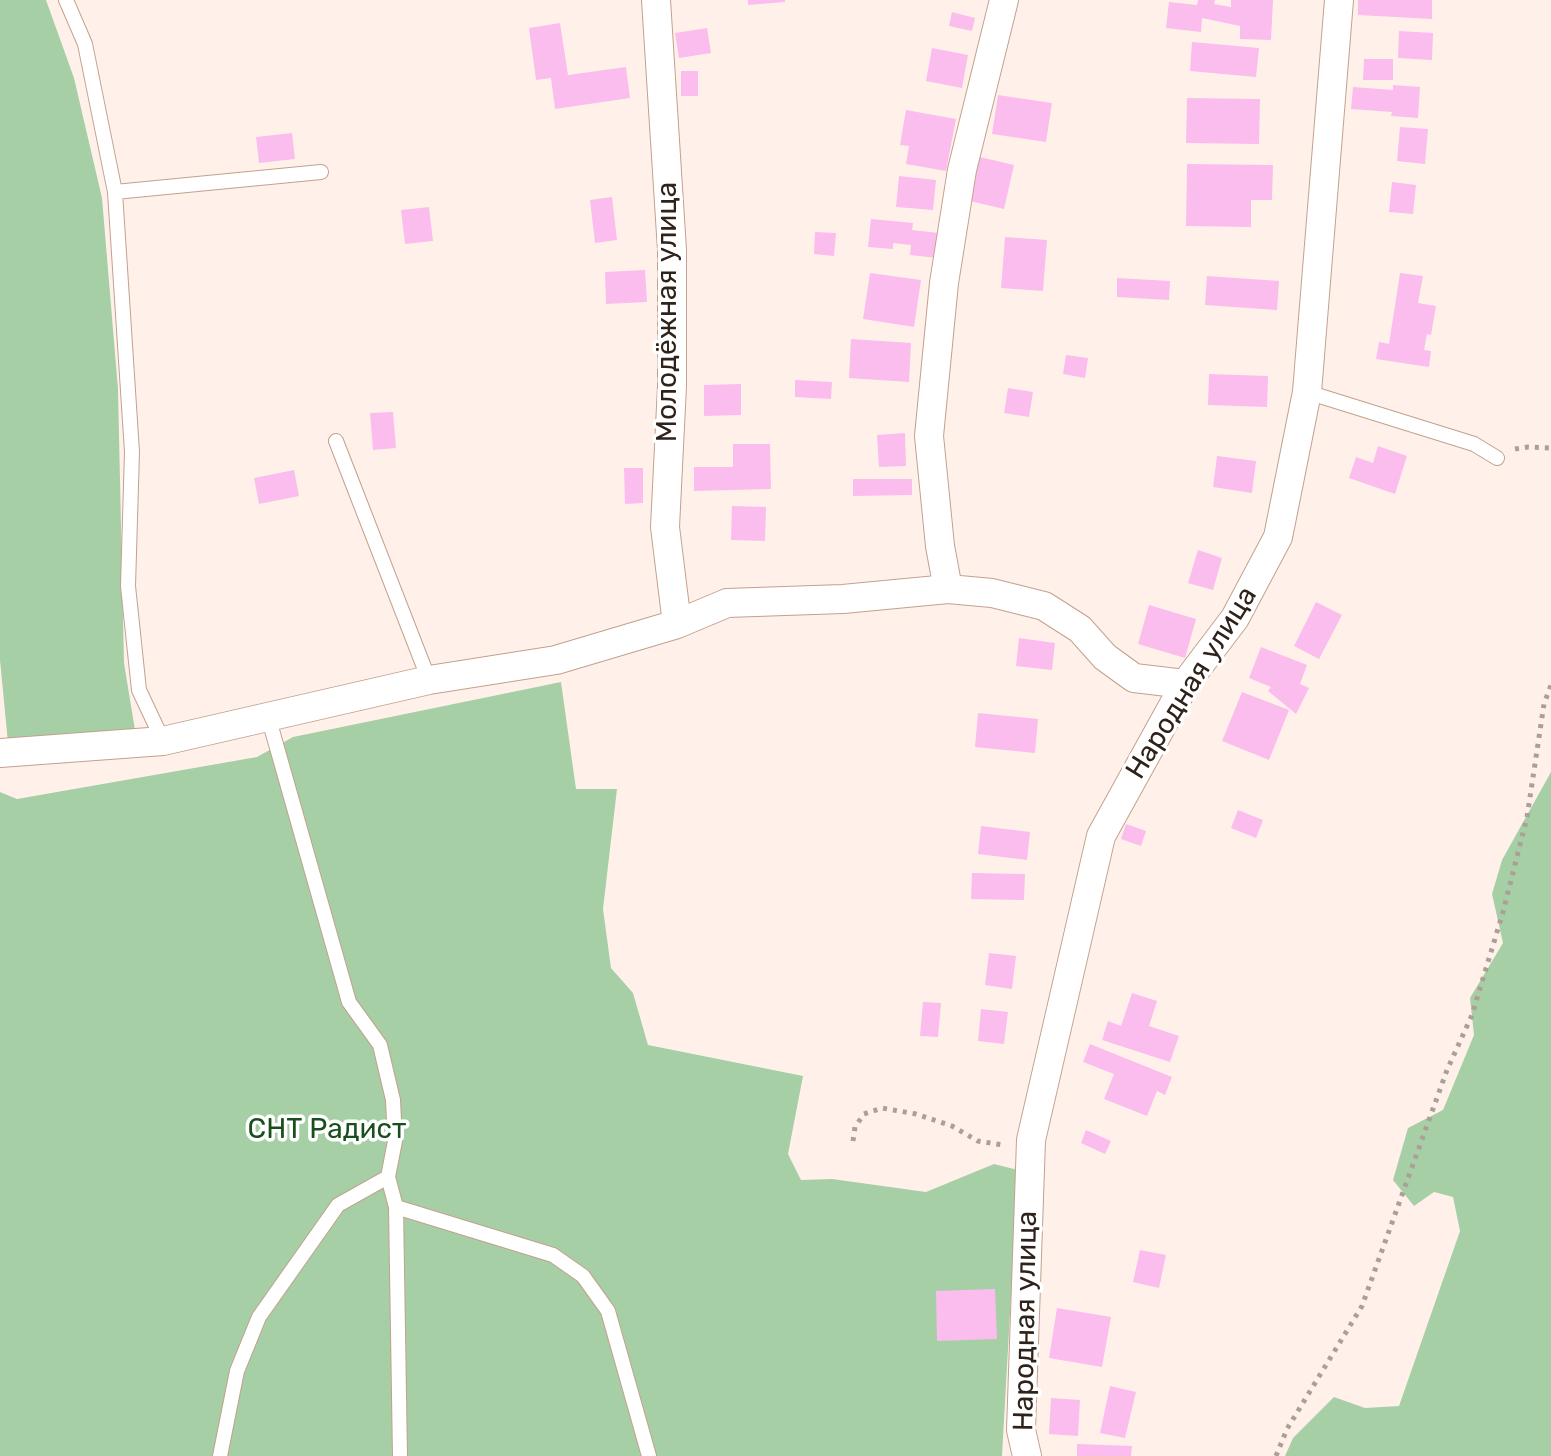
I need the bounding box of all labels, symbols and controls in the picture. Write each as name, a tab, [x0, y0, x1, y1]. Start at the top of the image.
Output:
street label: Молодёжная улица	[651, 182, 685, 442]
street label: Народная улица	[1119, 581, 1265, 785]
park label: СНТ Радист	[248, 1113, 406, 1147]
street label: Народная улица	[1007, 1211, 1045, 1431]

